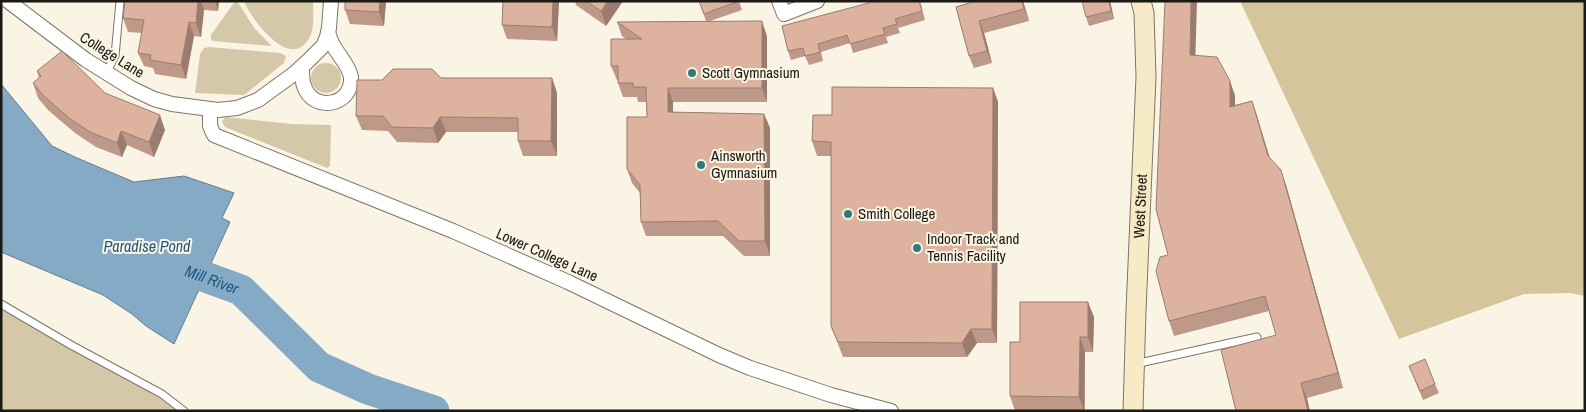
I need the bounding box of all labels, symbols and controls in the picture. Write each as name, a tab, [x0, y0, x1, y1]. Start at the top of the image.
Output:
street label: College Lane	[76, 26, 149, 83]
place label: Scott Gymnasium	[702, 62, 800, 83]
marker: Scott Gymnasium	[686, 67, 698, 79]
place label: Ainsworth Gymnasium	[710, 145, 777, 183]
marker: Ainsworth Gymnasium	[695, 159, 707, 171]
street label: West Street	[1128, 173, 1152, 239]
place label: Smith College	[858, 203, 935, 224]
marker: Smith College	[842, 208, 854, 220]
street label: Lower College Lane	[493, 223, 602, 286]
place label: Indoor Track and Tennis Facility	[927, 228, 1019, 266]
water label: Paradise Pond	[104, 235, 191, 257]
marker: Indoor Track and Tennis Facility	[911, 242, 923, 254]
water label: Mill River	[182, 260, 242, 299]

